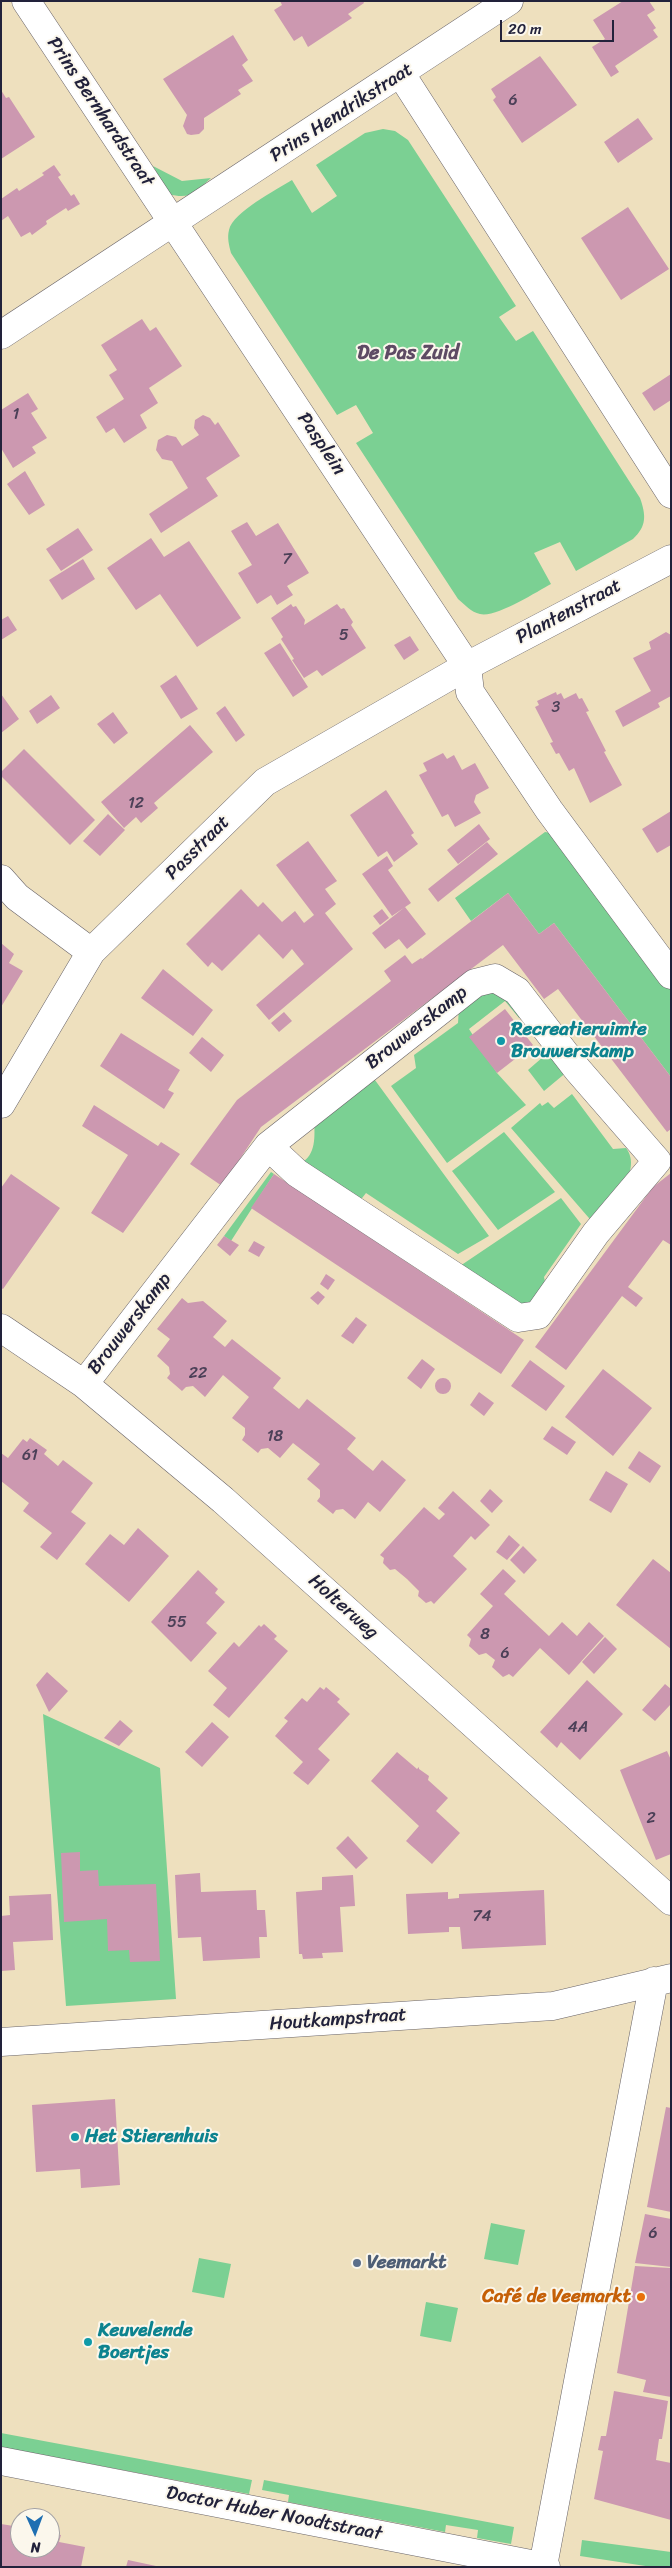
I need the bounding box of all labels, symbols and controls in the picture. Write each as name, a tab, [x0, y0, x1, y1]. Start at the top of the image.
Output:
scale bar	[502, 10, 616, 42]
text: 20 m	[508, 16, 542, 42]
street label: Prins Bernhardstraat	[42, 33, 158, 191]
street label: Prins Hendrikstraat	[266, 58, 418, 168]
house number: 6	[508, 91, 518, 111]
district label: De Pas Zuid	[357, 342, 459, 366]
house number: 1	[13, 405, 19, 425]
street label: Pasplein	[292, 408, 350, 480]
house number: 7	[282, 550, 292, 570]
street label: Plantenstraat	[512, 575, 626, 649]
house number: 5	[339, 626, 349, 646]
house number: 3	[552, 698, 560, 718]
house number: 12	[128, 794, 144, 814]
street label: Passtraat	[161, 811, 235, 885]
street label: Brouwerskamp	[362, 981, 472, 1075]
place label: Recreatieruimte Brouwerskamp	[511, 1019, 647, 1063]
marker: Recreatieruimte Brouwerskamp	[495, 1035, 507, 1047]
street label: Brouwerskamp	[83, 1269, 177, 1379]
house number: 22	[189, 1364, 207, 1384]
house number: 18	[267, 1427, 283, 1447]
house number: 61	[22, 1446, 38, 1466]
street label: Holterweg	[303, 1570, 383, 1644]
house number: 55	[167, 1613, 187, 1633]
house number: 8	[480, 1625, 490, 1645]
house number: 6	[500, 1644, 510, 1664]
house number: 4A	[568, 1718, 588, 1738]
house number: 2	[646, 1809, 656, 1829]
house number: 74	[472, 1907, 492, 1927]
street label: Houtkampstraat	[269, 2004, 407, 2036]
place label: Het Stierenhuis	[85, 2126, 218, 2148]
marker: Het Stierenhuis	[69, 2131, 81, 2143]
house number: 6	[648, 2224, 658, 2244]
place label: Veemarkt	[367, 2252, 447, 2274]
marker: Veemarkt	[351, 2257, 363, 2269]
place label: Café de Veemarkt	[482, 2286, 631, 2308]
marker: Café de Veemarkt	[635, 2291, 647, 2303]
place label: Keuvelende Boertjes	[98, 2320, 193, 2364]
marker: Keuvelende Boertjes	[82, 2336, 94, 2348]
street label: Doctor Huber Noodtstraat	[164, 2482, 384, 2546]
north arrow	[10, 2508, 60, 2558]
text: N	[30, 2535, 41, 2560]

